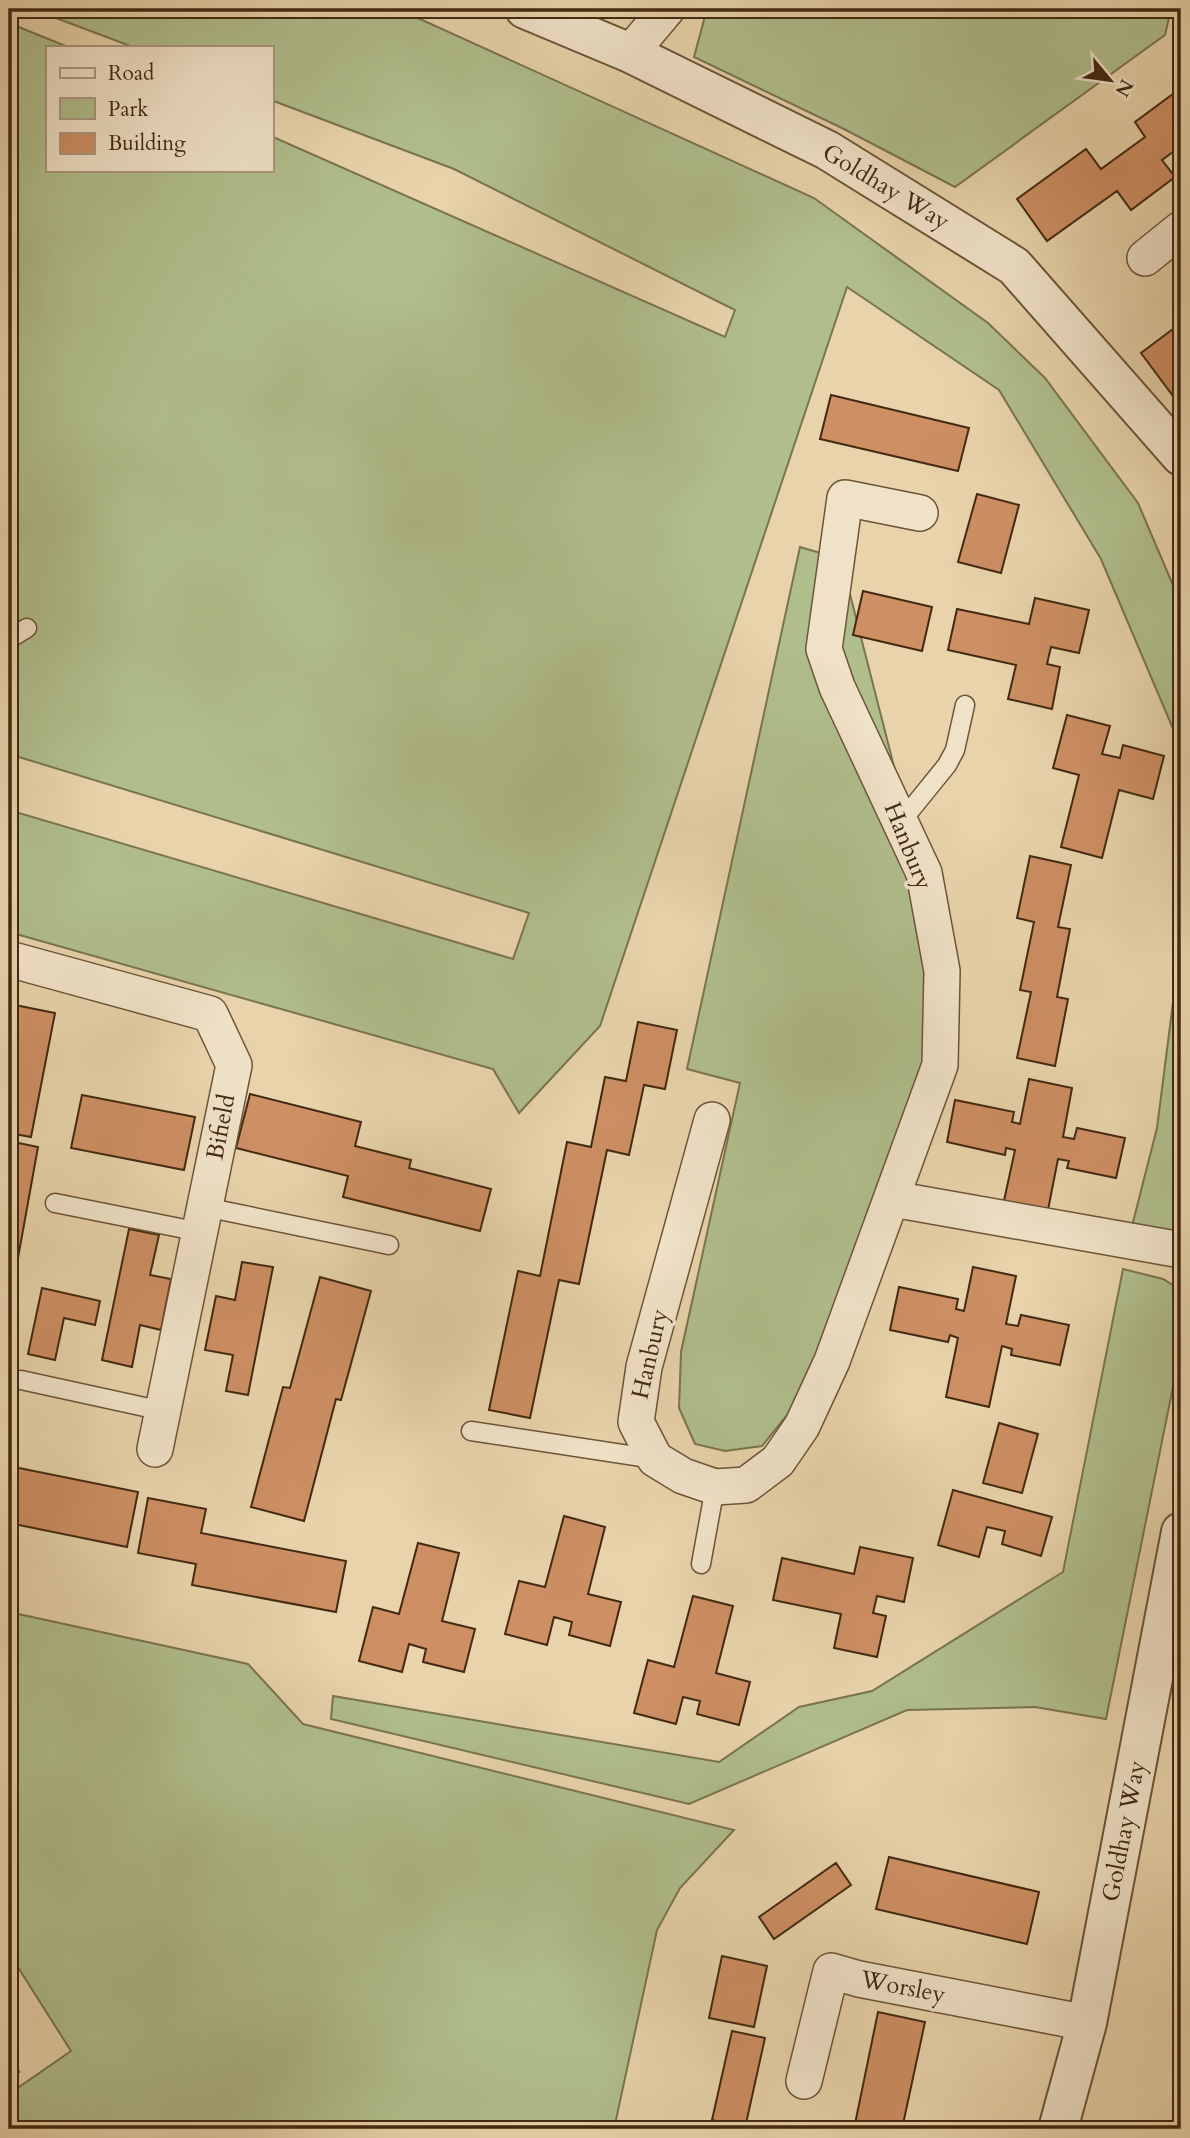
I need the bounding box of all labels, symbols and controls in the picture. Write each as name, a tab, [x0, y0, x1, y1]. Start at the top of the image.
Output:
legend	[46, 46, 273, 172]
north arrow	[1074, 46, 1144, 116]
text: Road	[108, 59, 154, 88]
text: N	[1108, 74, 1139, 102]
text: Park	[108, 95, 149, 124]
text: Building	[108, 129, 186, 158]
street label: Goldhay Way	[816, 136, 956, 238]
street label: Hanbury	[876, 797, 941, 895]
street label: Bifield	[198, 1091, 244, 1163]
street label: Hanbury	[624, 1305, 676, 1402]
street label: Goldhay Way	[1094, 1757, 1154, 1904]
street label: Worsley	[857, 1962, 949, 2011]

